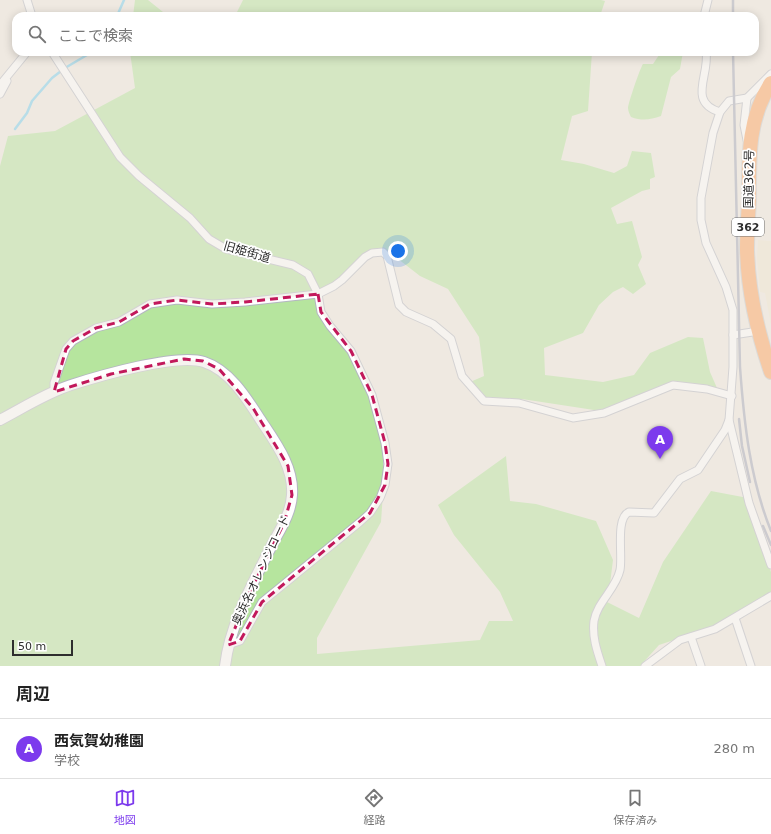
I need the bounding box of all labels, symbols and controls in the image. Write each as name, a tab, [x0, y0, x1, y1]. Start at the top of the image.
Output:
search box	[12, 12, 759, 56]
icon: search	[26, 23, 48, 45]
text: ここで検索	[58, 27, 133, 45]
street label: 国道362号	[741, 149, 757, 209]
road number: 362	[732, 218, 764, 236]
street label: 旧姫街道	[222, 239, 272, 265]
your location	[388, 241, 408, 261]
pin: A	[647, 426, 673, 459]
street label: 奥浜名オレンジロード	[229, 513, 293, 627]
scale bar	[12, 638, 73, 657]
text: 50 m	[18, 640, 46, 653]
text: 周辺	[16, 684, 50, 704]
text: 西気賀幼稚園	[54, 732, 144, 750]
text: A	[24, 741, 34, 756]
text: 280 m	[713, 741, 755, 756]
text: 学校	[54, 753, 80, 768]
tab: 地図	[114, 787, 136, 827]
tab: 経路	[363, 787, 385, 827]
tab: 保存済み	[613, 787, 657, 827]

